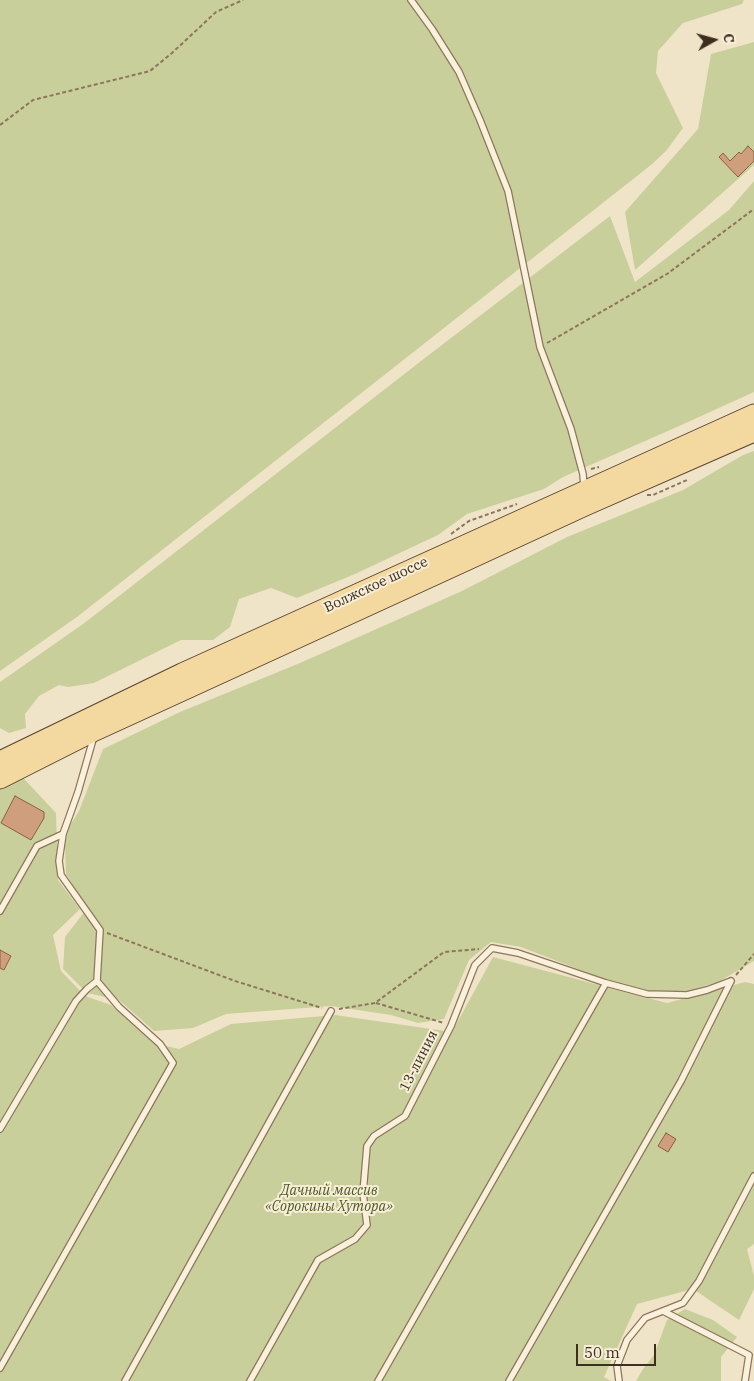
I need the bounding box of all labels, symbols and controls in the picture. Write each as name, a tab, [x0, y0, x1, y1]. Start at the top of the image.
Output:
north arrow	[689, 15, 739, 65]
text: С	[719, 32, 738, 44]
street label: Волжское шоссе	[321, 554, 431, 616]
street label: 13-линия	[396, 1028, 442, 1094]
park label: Дачный массив «Сорокины Хутора»	[265, 1183, 393, 1216]
scale bar	[579, 1334, 659, 1366]
text: 50 m	[584, 1343, 620, 1362]

